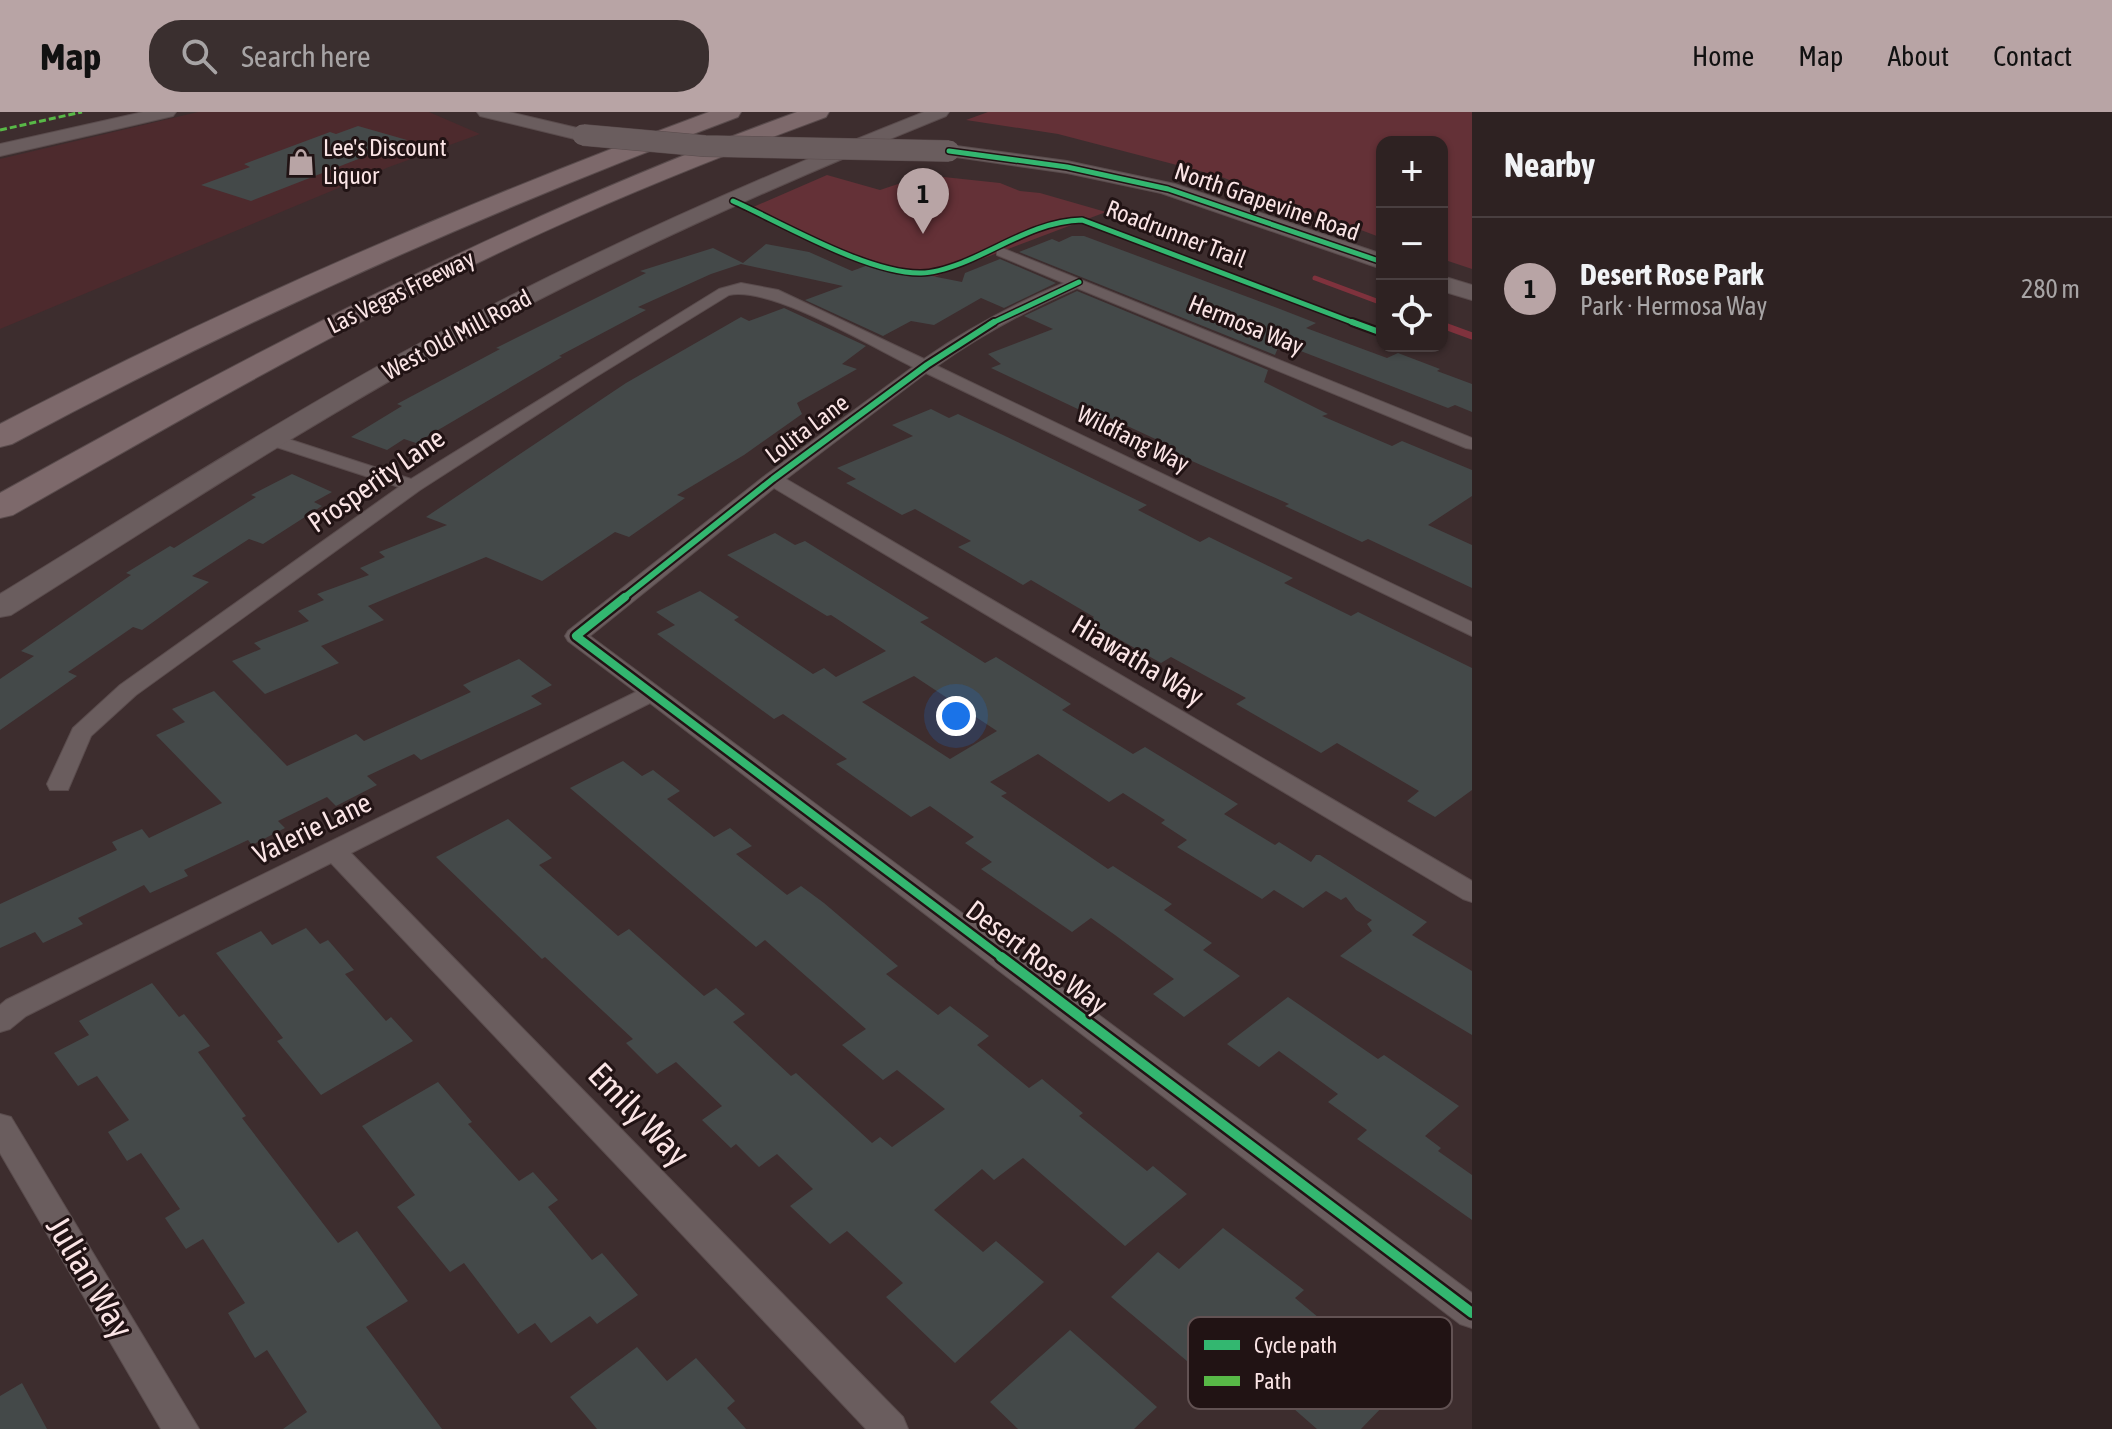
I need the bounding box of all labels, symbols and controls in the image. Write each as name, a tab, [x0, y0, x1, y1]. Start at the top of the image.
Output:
search box	[149, 20, 709, 92]
icon: search	[177, 34, 221, 78]
text: Map	[40, 35, 101, 78]
text: Search here	[241, 39, 371, 73]
text: Home	[1692, 40, 1754, 72]
text: Map	[1798, 40, 1843, 72]
text: About	[1887, 40, 1949, 72]
text: Contact	[1993, 40, 2072, 72]
place label: Lee's Discount Liquor	[323, 134, 447, 189]
map controls	[1376, 136, 1448, 352]
button: +	[1376, 136, 1448, 208]
text: Nearby	[1504, 145, 1595, 184]
shop icon: Lee's Discount Liquor	[286, 147, 316, 177]
street label: North Grapevine Road	[1171, 157, 1363, 246]
pin: 1	[897, 168, 949, 234]
street label: Roadrunner Trail	[1102, 194, 1251, 273]
button: −	[1376, 208, 1448, 280]
street label: Las Vegas Freeway	[323, 244, 479, 339]
text: Desert Rose Park	[1580, 257, 1763, 291]
text: 1	[1524, 274, 1536, 304]
text: 280 m	[2021, 274, 2080, 304]
button: locate	[1376, 280, 1448, 352]
street label: West Old Mill Road	[378, 284, 536, 385]
street label: Hermosa Way	[1185, 289, 1307, 360]
text: Park · Hermosa Way	[1580, 291, 1767, 321]
street label: Lolita Lane	[760, 389, 853, 469]
street label: Wildfang Way	[1073, 400, 1194, 477]
street label: Prosperity Lane	[302, 421, 450, 539]
street label: Hiawatha Way	[1066, 608, 1210, 712]
your location	[936, 696, 976, 736]
street label: Valerie Lane	[248, 786, 376, 870]
street label: Desert Rose Way	[960, 894, 1114, 1020]
street label: Emily Way	[581, 1054, 698, 1173]
street label: Julian Way	[39, 1209, 142, 1344]
legend	[1188, 1317, 1452, 1409]
text: Cycle path	[1254, 1332, 1337, 1358]
text: Path	[1254, 1368, 1292, 1394]

